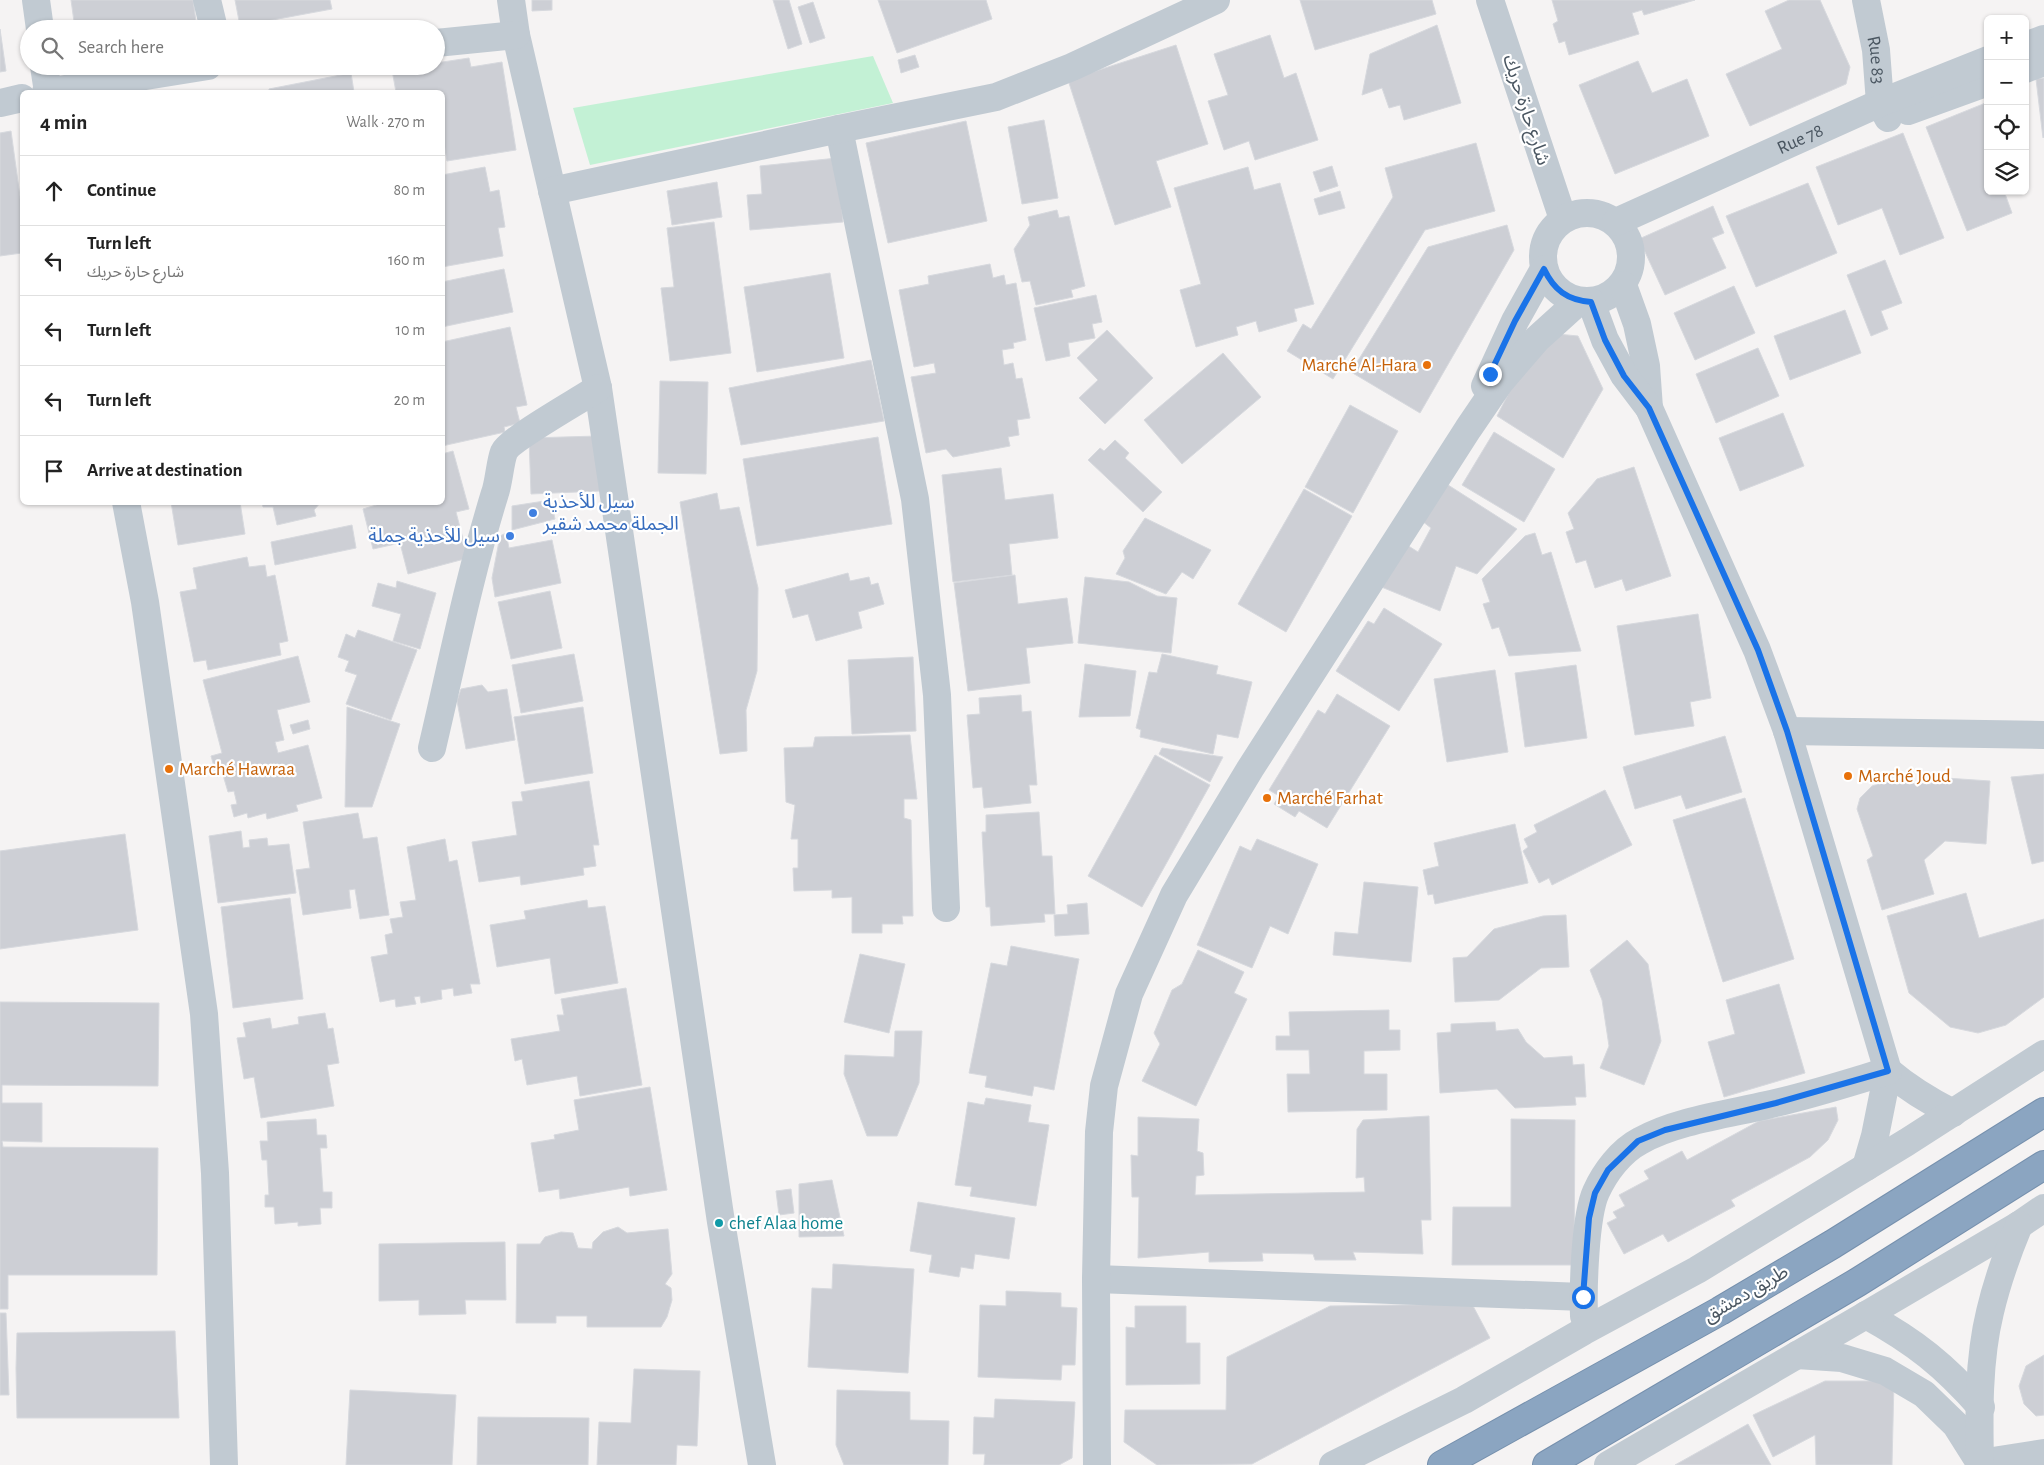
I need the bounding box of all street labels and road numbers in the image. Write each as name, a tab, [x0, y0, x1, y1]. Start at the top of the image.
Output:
street label: Rue 83	[1864, 34, 1888, 85]
street label: شارع حارة حريك	[1496, 52, 1553, 169]
street label: Rue 78	[1774, 120, 1826, 158]
street label: طريق دمشق	[1700, 1262, 1792, 1327]

